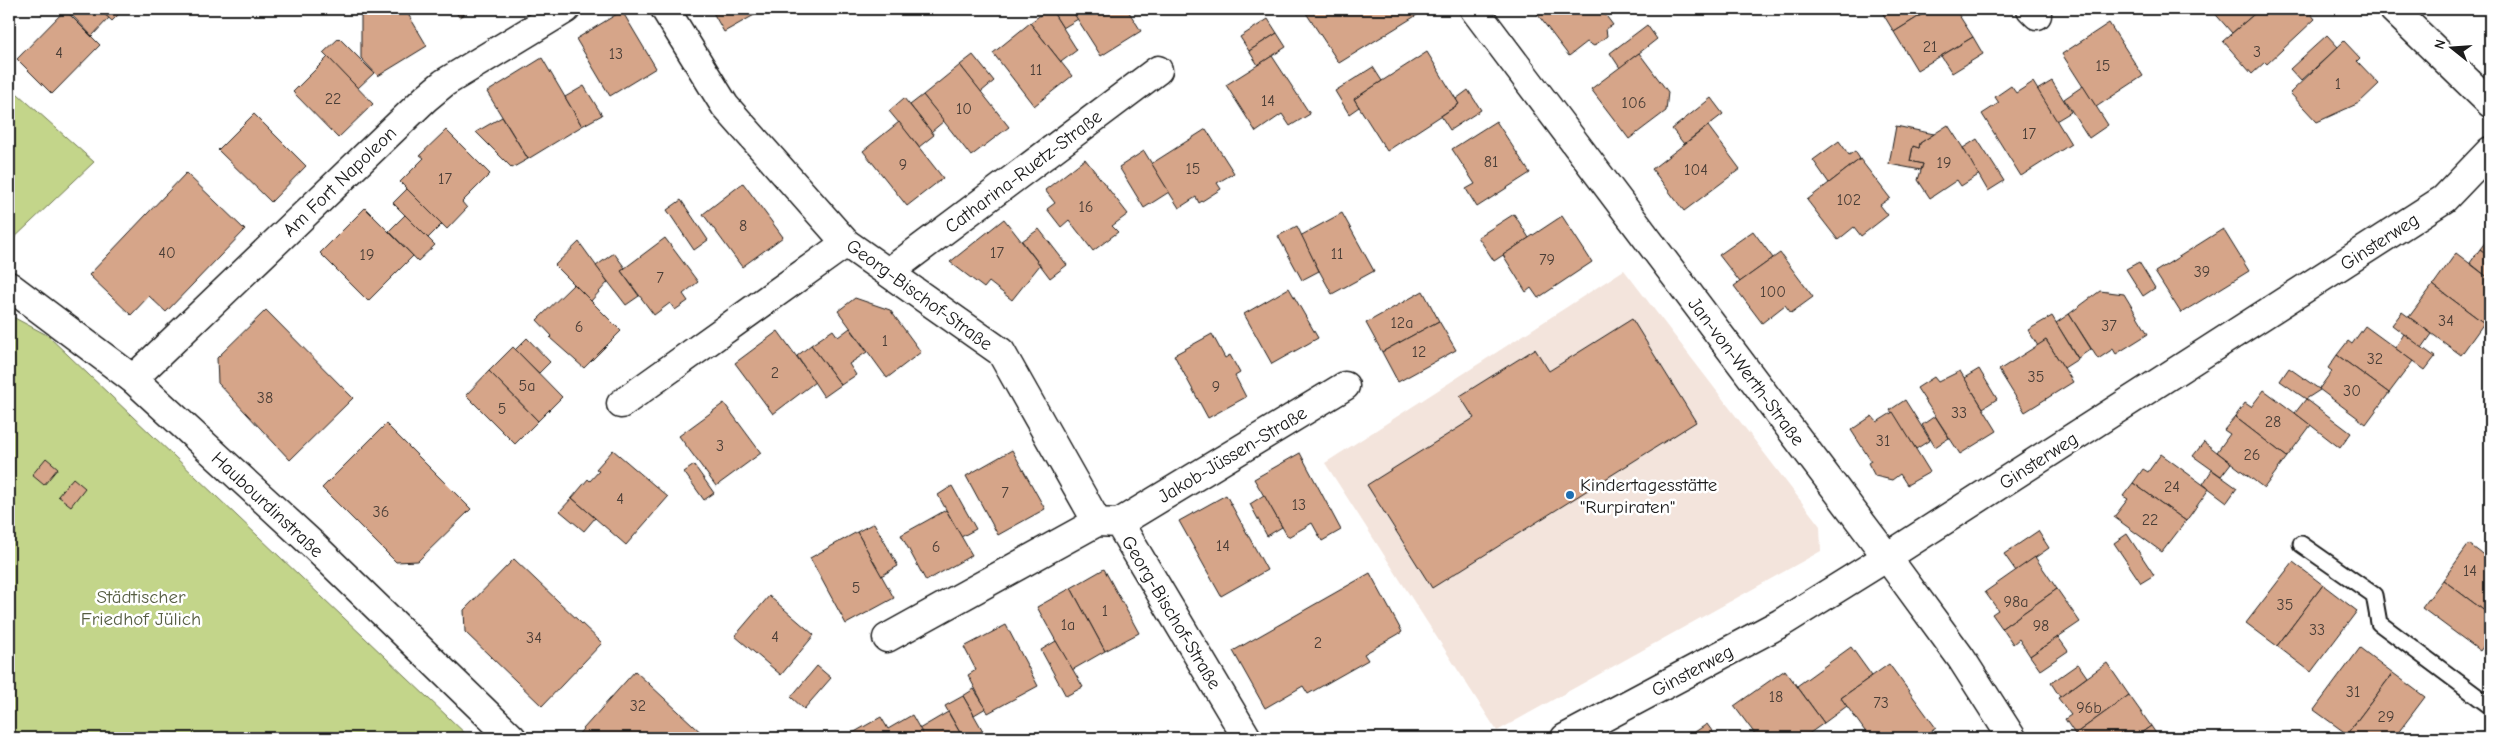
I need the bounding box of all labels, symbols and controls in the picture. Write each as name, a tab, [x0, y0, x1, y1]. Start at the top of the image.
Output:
north arrow	[2426, 22, 2476, 72]
text: N	[2431, 37, 2450, 51]
house number: 21	[1923, 38, 1937, 56]
house number: 3	[2253, 43, 2261, 61]
house number: 4	[55, 44, 63, 62]
house number: 13	[609, 45, 623, 63]
house number: 15	[2095, 57, 2111, 75]
house number: 11	[1030, 61, 1042, 79]
house number: 1	[2335, 75, 2341, 93]
house number: 22	[325, 90, 341, 108]
house number: 14	[1261, 92, 1275, 110]
house number: 106	[1622, 94, 1646, 112]
house number: 10	[956, 100, 972, 118]
street label: Catharina-Ruetz-Straße	[941, 106, 1106, 238]
street label: Am Fort Napoleon	[278, 122, 401, 241]
house number: 17	[2022, 125, 2036, 143]
house number: 81	[1484, 153, 1498, 171]
house number: 19	[1937, 154, 1951, 172]
house number: 9	[899, 156, 907, 174]
house number: 15	[1185, 160, 1201, 178]
house number: 104	[1684, 161, 1708, 179]
house number: 17	[438, 170, 452, 188]
house number: 102	[1837, 191, 1861, 209]
house number: 16	[1078, 198, 1094, 216]
street label: Ginsterweg	[2336, 208, 2423, 275]
house number: 8	[739, 217, 747, 235]
street label: Georg-Bischof-Straße	[842, 234, 997, 355]
house number: 40	[158, 244, 176, 262]
house number: 17	[990, 244, 1004, 262]
house number: 11	[1331, 245, 1343, 263]
house number: 19	[360, 246, 374, 264]
house number: 79	[1539, 251, 1555, 269]
house number: 39	[2194, 263, 2210, 281]
house number: 7	[656, 269, 664, 287]
house number: 100	[1760, 283, 1786, 301]
street label: Jan-von-Werth-Straße	[1683, 293, 1809, 450]
house number: 34	[2438, 312, 2454, 330]
house number: 12a	[1391, 314, 1413, 332]
house number: 37	[2101, 317, 2117, 335]
house number: 6	[575, 318, 583, 336]
house number: 1	[882, 332, 888, 350]
house number: 12	[1412, 343, 1426, 361]
house number: 32	[2367, 350, 2383, 368]
house number: 2	[771, 364, 779, 382]
house number: 35	[2028, 368, 2044, 386]
house number: 5a	[519, 377, 535, 395]
house number: 9	[1212, 378, 1220, 396]
house number: 30	[2343, 382, 2361, 400]
house number: 38	[257, 389, 273, 407]
house number: 5	[498, 400, 506, 418]
street label: Jakob-Jüssen-Straße	[1154, 402, 1311, 508]
house number: 33	[1951, 404, 1967, 422]
house number: 28	[2265, 413, 2281, 431]
street label: Ginsterweg	[1995, 427, 2082, 494]
house number: 31	[1876, 432, 1890, 450]
house number: 3	[716, 437, 724, 455]
house number: 26	[2243, 446, 2261, 464]
street label: Haubourdinstraße	[207, 447, 328, 562]
place label: Kindertagesstätte "Rurpiraten"	[1580, 474, 1717, 518]
house number: 24	[2164, 478, 2180, 496]
house number: 7	[1001, 484, 1009, 502]
marker: Kindertagesstätte "Rurpiraten"	[1564, 489, 1576, 501]
house number: 4	[616, 490, 624, 508]
house number: 13	[1292, 496, 1306, 514]
house number: 36	[373, 503, 389, 521]
house number: 22	[2142, 511, 2158, 529]
street label: Georg-Bischof-Straße	[1117, 532, 1226, 693]
house number: 14	[1216, 537, 1230, 555]
house number: 6	[932, 538, 940, 556]
house number: 14	[2463, 562, 2477, 580]
house number: 5	[852, 579, 860, 597]
park label: Städtischer Friedhof Jülich	[81, 586, 201, 630]
house number: 98a	[2004, 593, 2029, 611]
house number: 35	[2277, 596, 2293, 614]
house number: 1	[1102, 602, 1108, 620]
house number: 1a	[1061, 616, 1075, 634]
house number: 98	[2033, 617, 2049, 635]
house number: 33	[2309, 621, 2325, 639]
house number: 4	[771, 628, 779, 646]
house number: 34	[526, 629, 542, 647]
house number: 2	[1314, 634, 1322, 652]
street label: Ginsterweg	[1648, 640, 1737, 701]
house number: 31	[2346, 683, 2360, 701]
house number: 18	[1769, 688, 1783, 706]
house number: 73	[1873, 694, 1889, 712]
house number: 32	[630, 697, 646, 715]
house number: 96b	[2076, 699, 2102, 717]
house number: 29	[2378, 708, 2394, 726]

